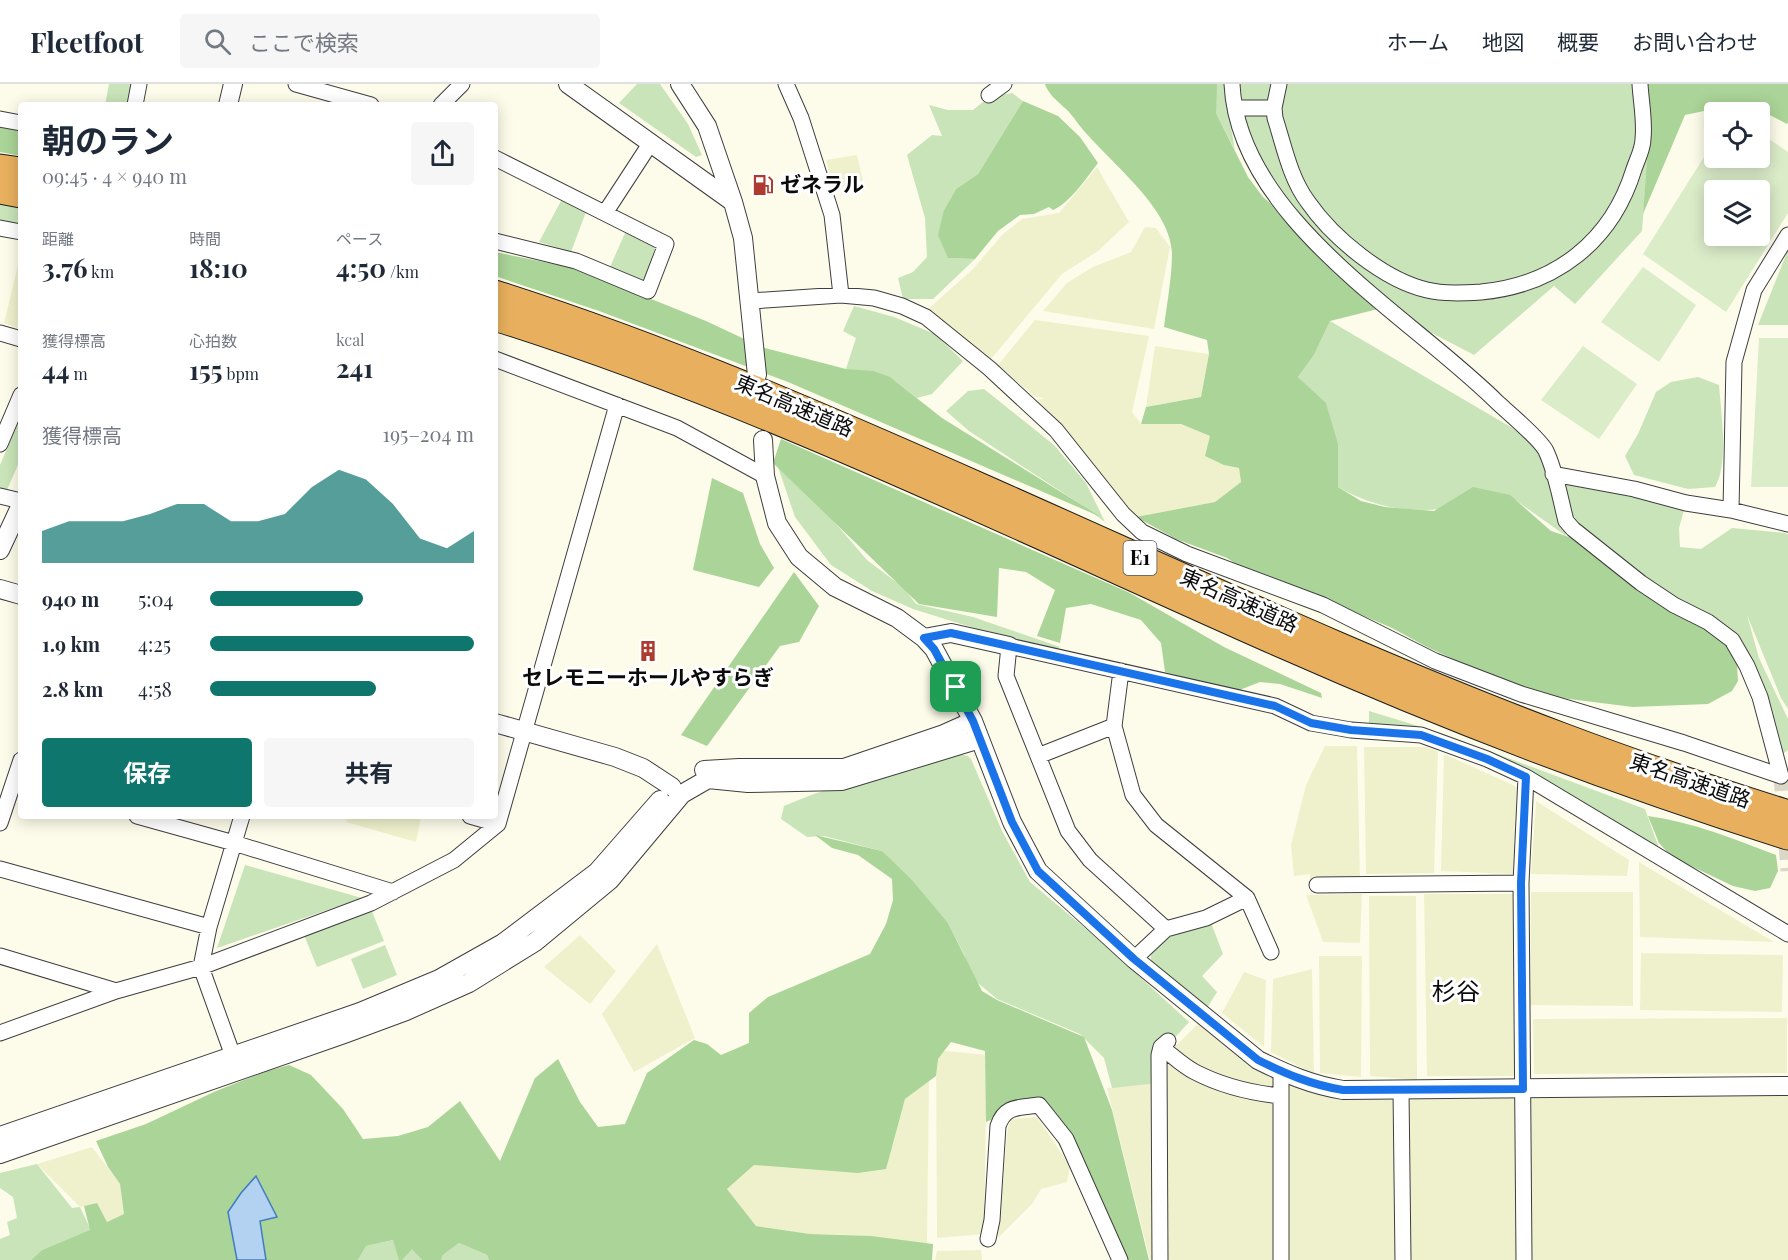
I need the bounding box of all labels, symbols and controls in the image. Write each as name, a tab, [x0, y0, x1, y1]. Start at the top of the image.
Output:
search box	[180, 14, 600, 68]
text: Fleetfoot	[30, 23, 144, 60]
icon: search	[201, 25, 234, 58]
text: ここで検索	[249, 27, 359, 57]
text: ホーム	[1387, 27, 1449, 55]
text: 地図	[1482, 27, 1524, 55]
text: 概要	[1557, 27, 1599, 55]
text: お問い合わせ	[1632, 27, 1758, 55]
map controls	[1704, 102, 1770, 246]
button: locate	[1704, 102, 1770, 168]
text: 朝のラン	[42, 117, 174, 161]
button: share	[411, 122, 474, 185]
text: 09:45 · 4 × 940 m	[42, 162, 187, 189]
place label: ゼネラル	[780, 169, 864, 197]
fuel station icon: ゼネラル	[751, 173, 775, 197]
button: layers	[1704, 180, 1770, 246]
text: 距離	[42, 228, 74, 249]
text: 時間	[189, 228, 221, 249]
text: ペース	[336, 228, 383, 249]
text: 3.76	[42, 250, 88, 285]
text: 18:10	[189, 250, 248, 285]
text: 4:50	[336, 250, 386, 285]
text: km	[88, 261, 114, 282]
text: /km	[386, 261, 419, 282]
text: kcal	[336, 329, 365, 350]
text: 獲得標高	[42, 330, 106, 351]
text: 心拍数	[189, 330, 237, 351]
text: 241	[336, 350, 373, 385]
text: 44	[42, 352, 69, 387]
text: 155	[189, 352, 223, 387]
text: m	[69, 363, 88, 384]
text: bpm	[223, 363, 259, 384]
street label: 東名高速道路	[731, 367, 858, 442]
text: 195–204 m	[383, 420, 474, 447]
text: 獲得標高	[42, 421, 122, 448]
road number: E1	[1124, 541, 1156, 575]
street label: 東名高速道路	[1177, 561, 1303, 638]
text: 940 m	[42, 585, 99, 612]
text: 5:04	[138, 585, 174, 612]
text: 1.9 km	[42, 630, 100, 657]
text: 4:25	[138, 630, 171, 657]
building icon: セレモニーホールやすらぎ	[636, 639, 660, 663]
pin	[930, 661, 981, 712]
place label: セレモニーホールやすらぎ	[522, 662, 774, 690]
icon: arrive	[939, 670, 972, 703]
text: 2.8 km	[42, 675, 103, 702]
text: 4:58	[138, 675, 172, 702]
button: 保存	[42, 738, 252, 807]
button: 共有	[264, 738, 474, 807]
street label: 東名高速道路	[1627, 745, 1755, 813]
district label: 杉谷	[1432, 974, 1480, 1006]

